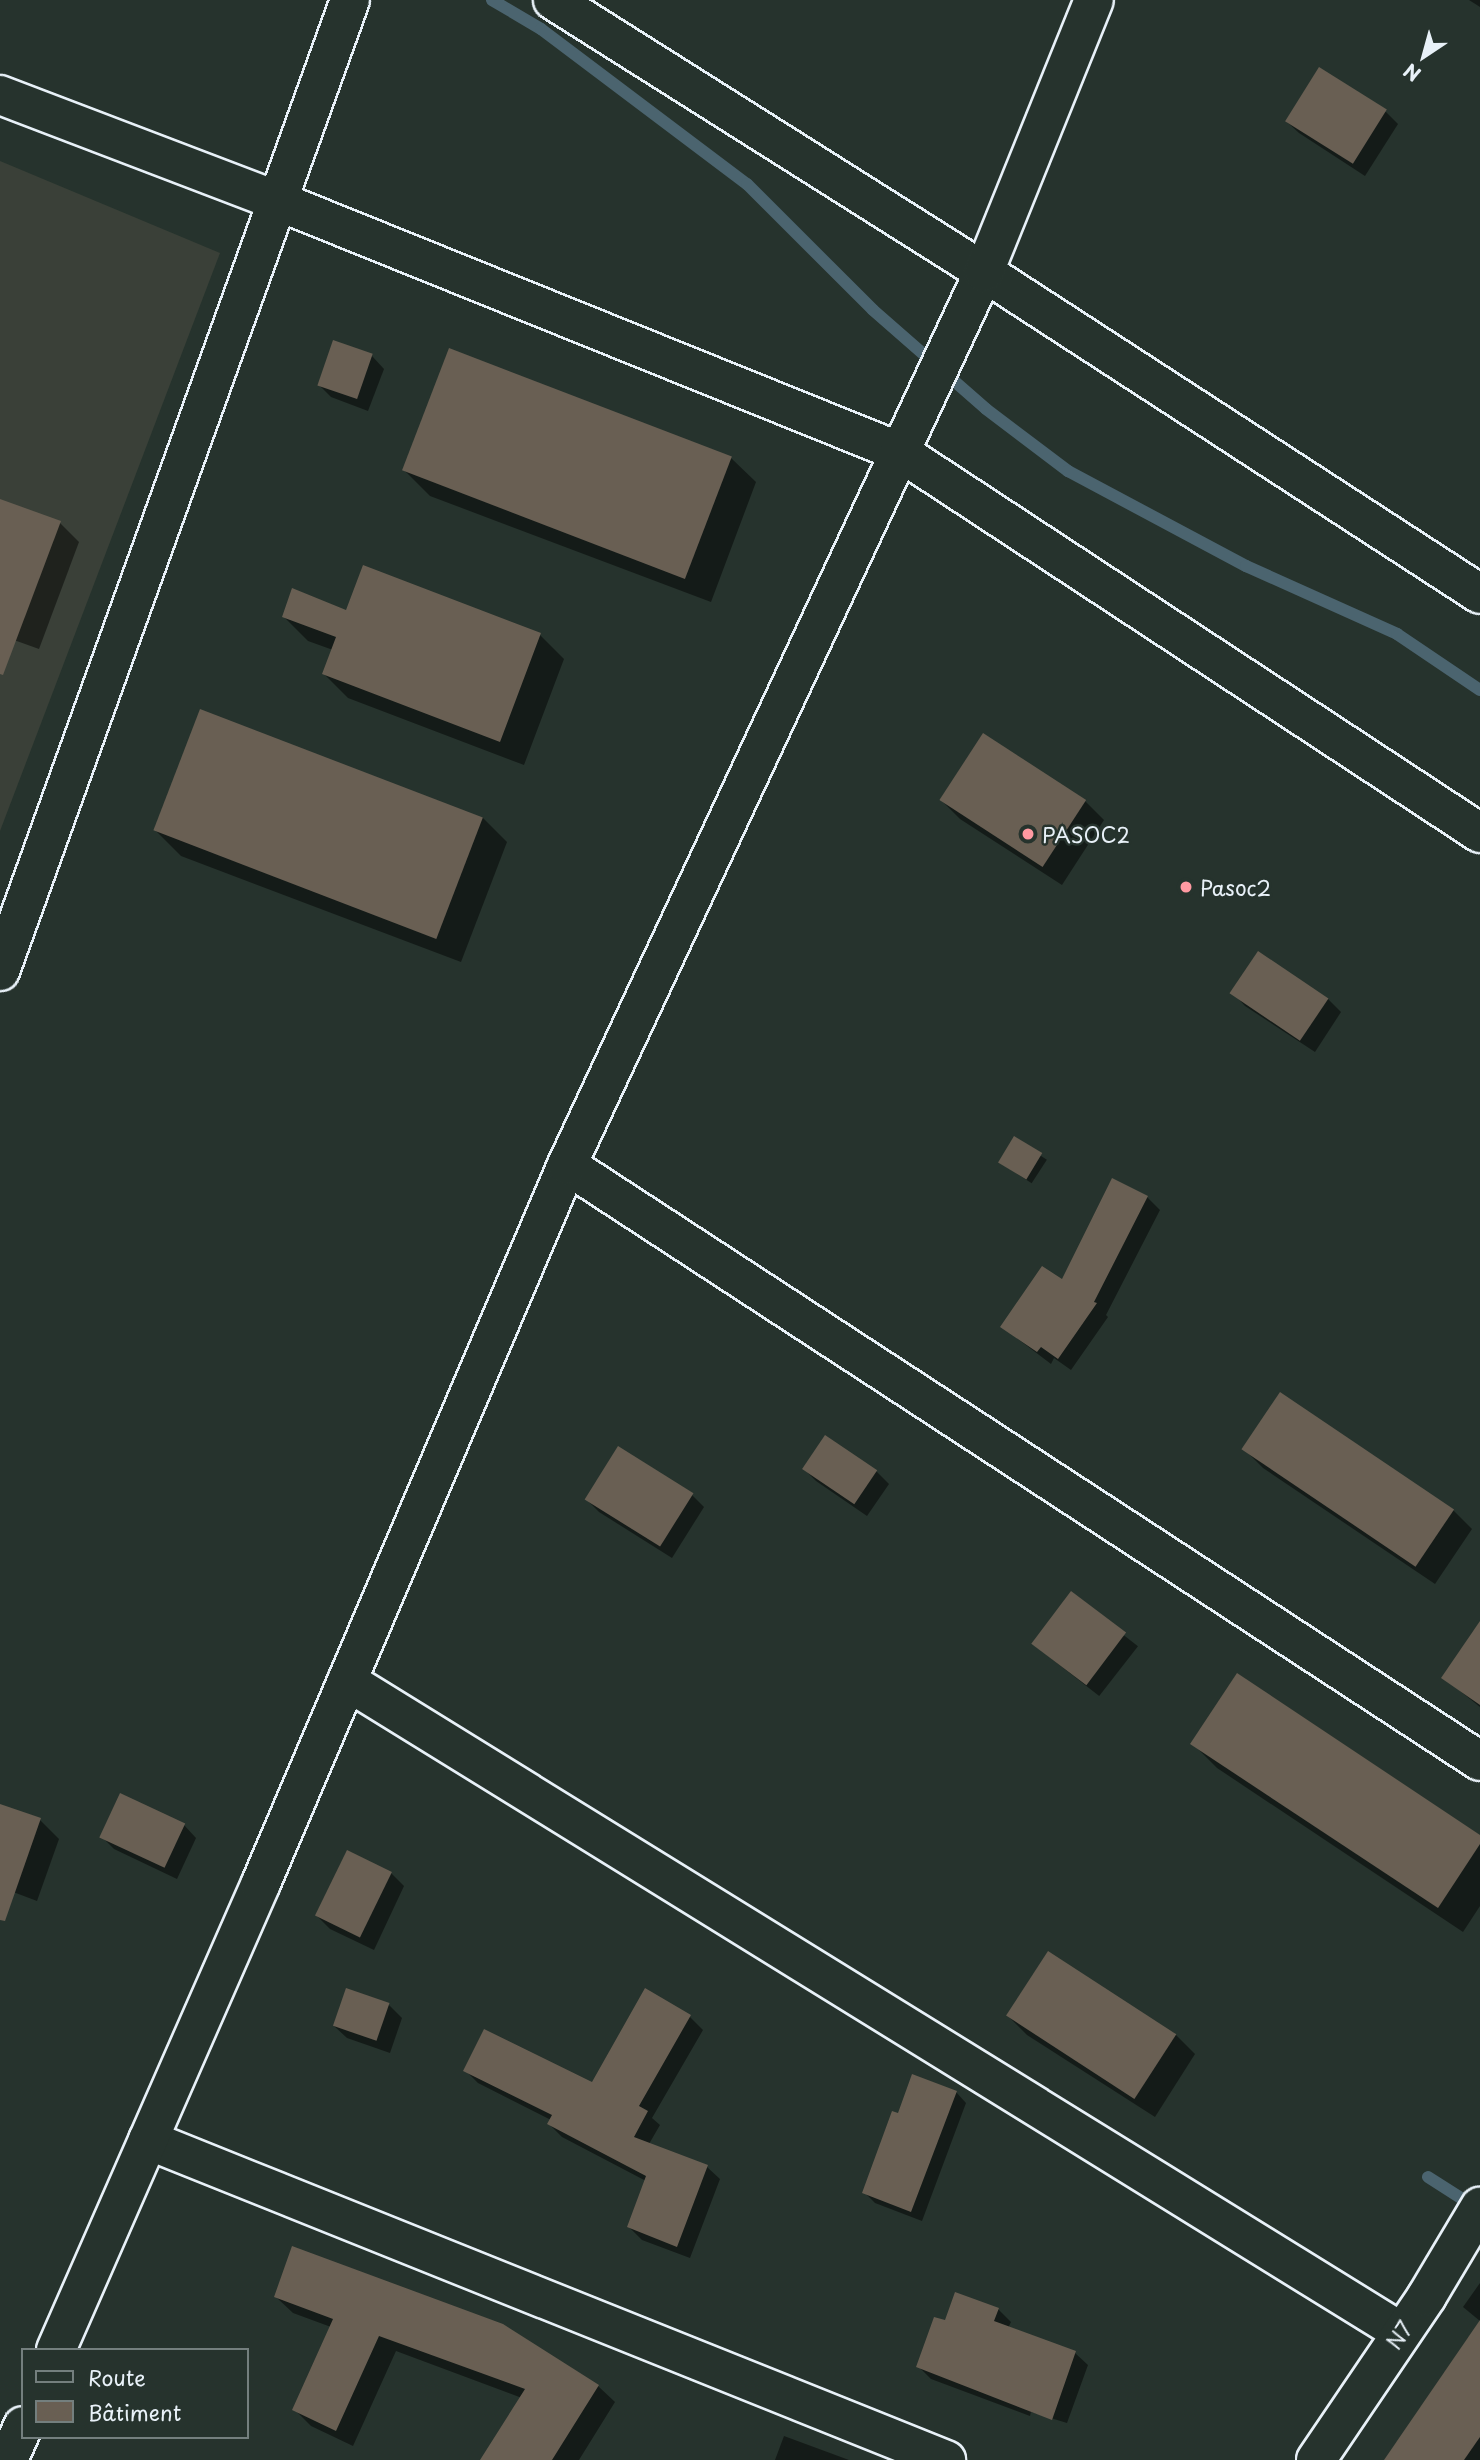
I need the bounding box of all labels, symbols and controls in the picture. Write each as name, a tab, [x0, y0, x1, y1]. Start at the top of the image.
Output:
north arrow	[1389, 21, 1459, 91]
text: N	[1397, 57, 1426, 89]
place label: PASOC2	[1042, 821, 1130, 847]
marker: PASOC2	[1020, 826, 1036, 842]
place label: Pasoc2	[1200, 874, 1271, 900]
marker: Pasoc2	[1178, 879, 1194, 895]
street label: N7	[1381, 2316, 1417, 2354]
legend	[21, 2348, 248, 2439]
text: Route	[88, 2361, 146, 2393]
text: Bâtiment	[88, 2396, 181, 2428]

